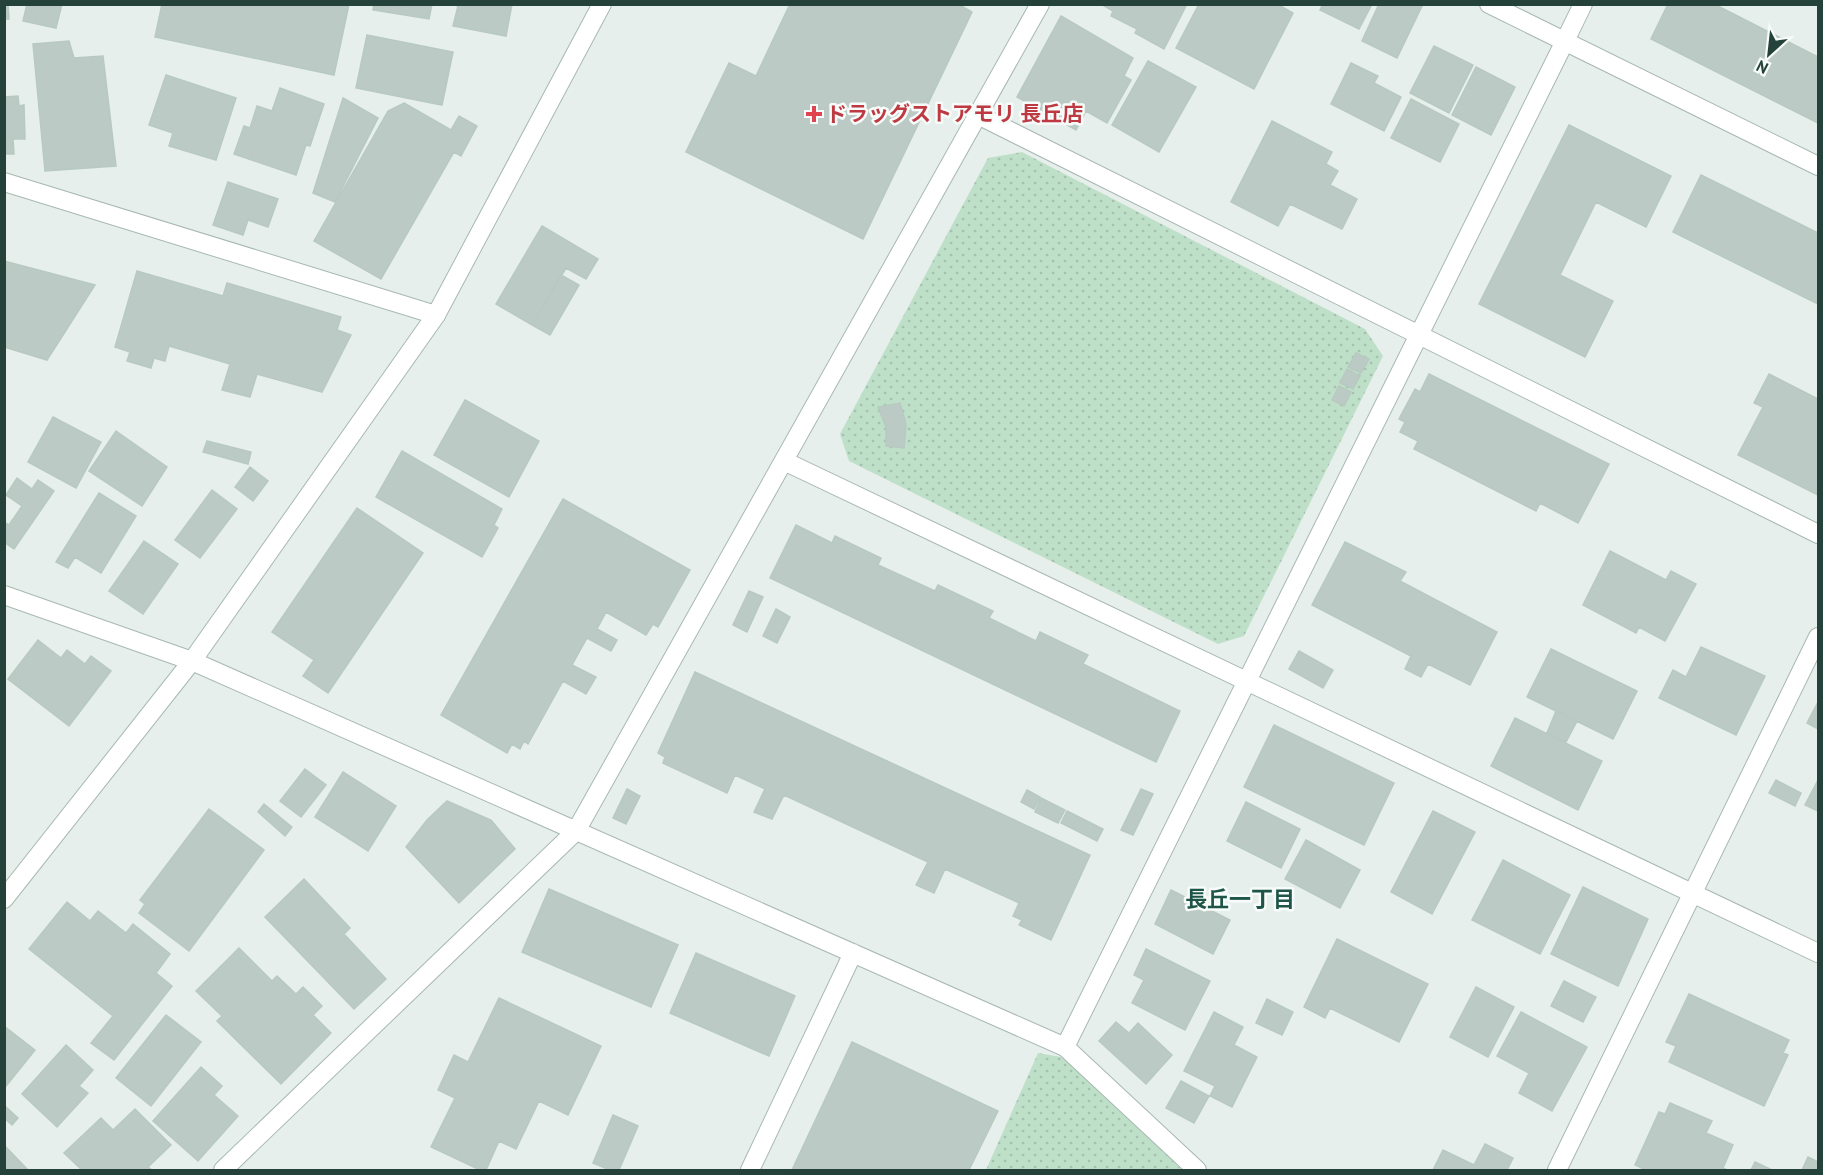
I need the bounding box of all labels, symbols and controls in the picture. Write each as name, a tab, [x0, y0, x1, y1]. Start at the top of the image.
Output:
north arrow	[1739, 24, 1799, 84]
text: N	[1753, 56, 1771, 79]
place label: ドラッグストアモリ 長丘店	[826, 100, 1083, 127]
marker: ドラッグストアモリ 長丘店	[807, 107, 821, 121]
district label: 長丘一丁目	[1185, 885, 1295, 913]

